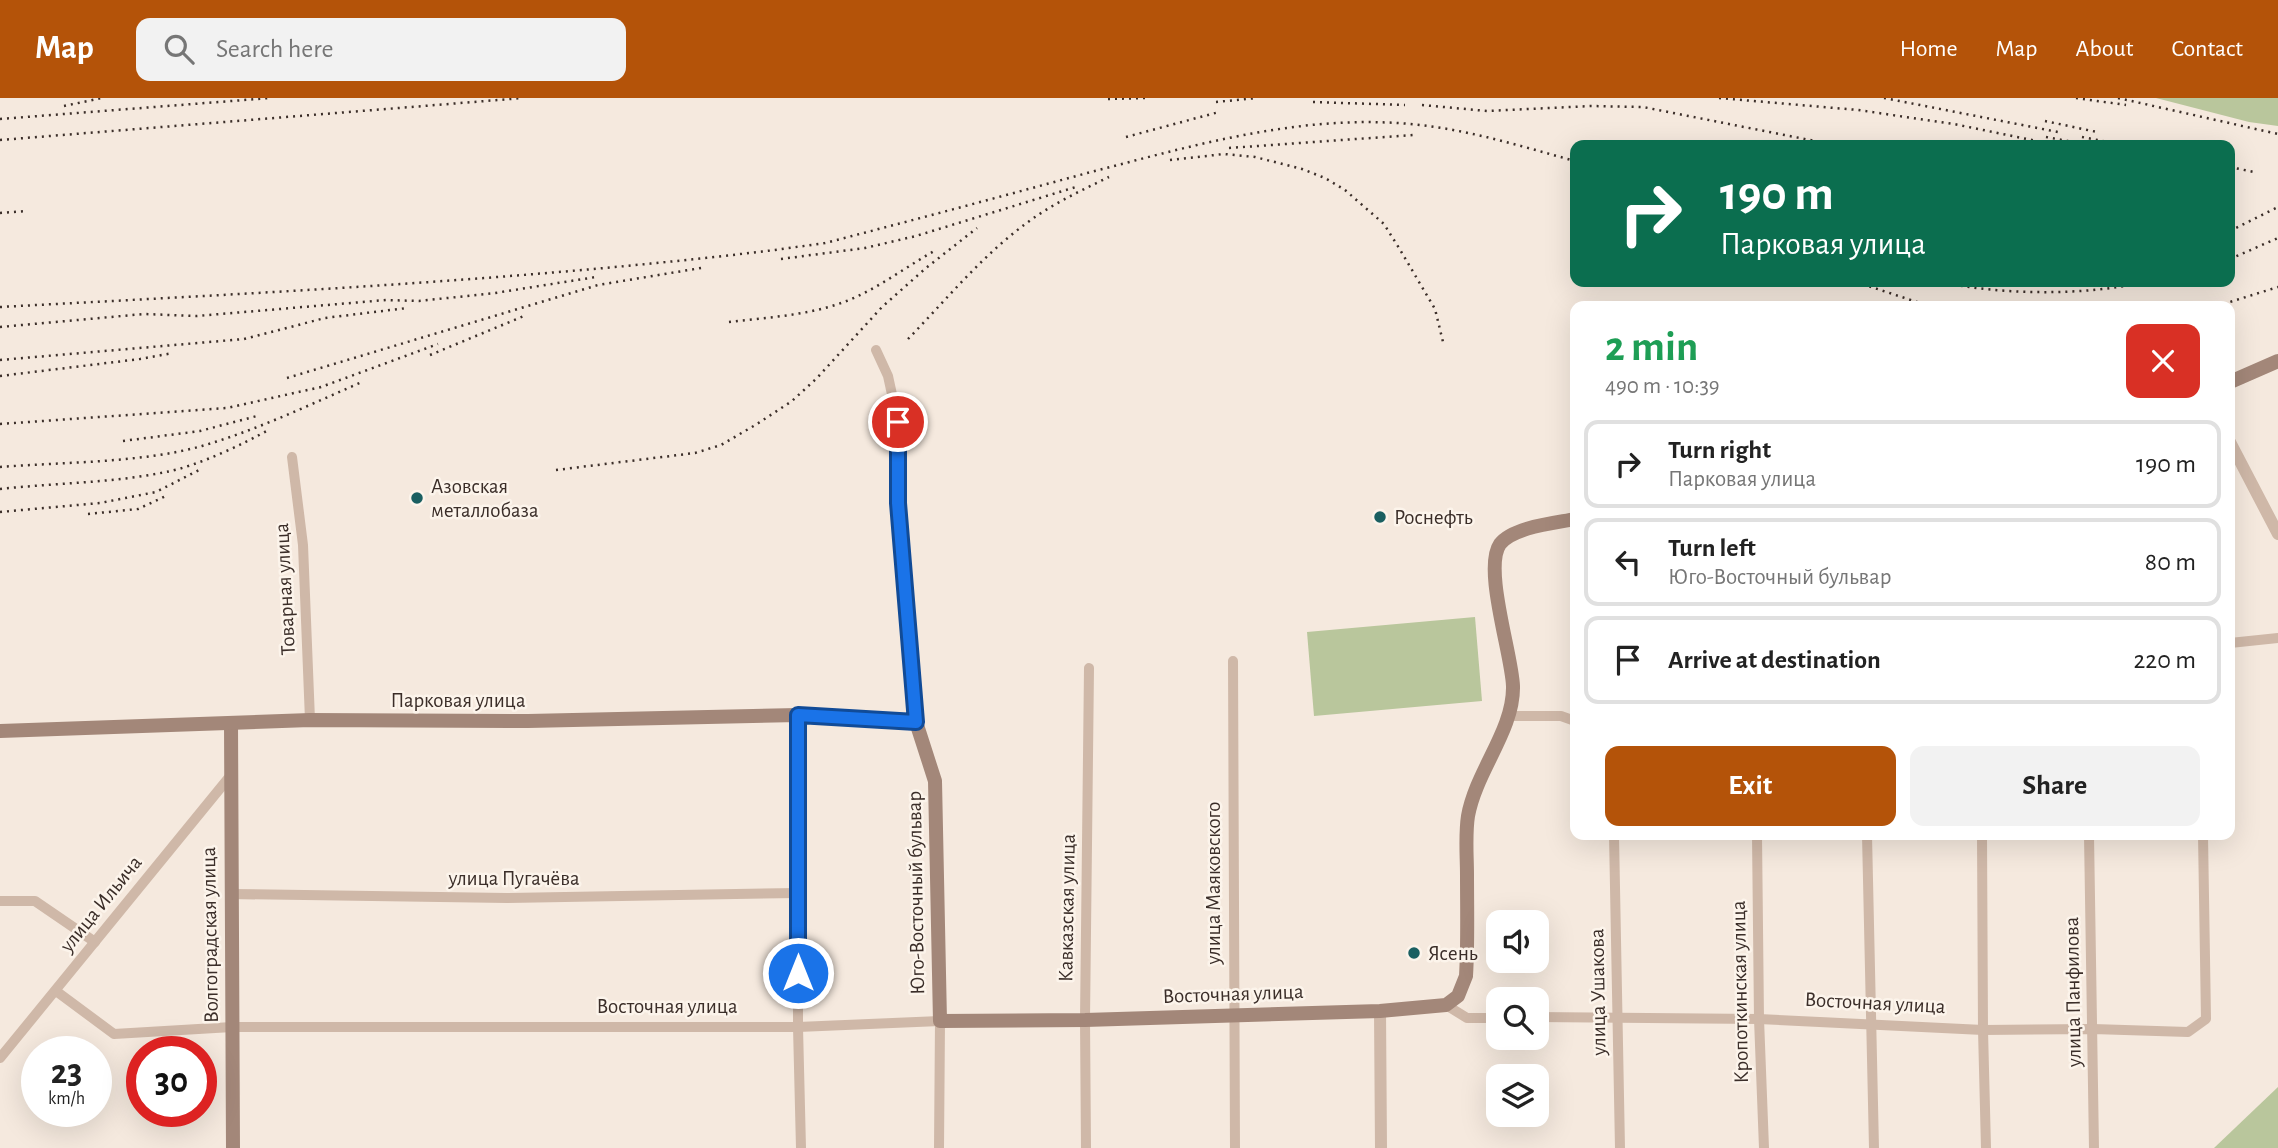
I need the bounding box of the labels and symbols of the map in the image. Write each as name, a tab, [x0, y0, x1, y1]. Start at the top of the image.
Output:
pin	[868, 392, 928, 452]
place label: Азовская металлобаза	[431, 476, 539, 521]
marker: Азовская металлобаза	[409, 490, 425, 506]
place label: Роснефть	[1394, 507, 1473, 528]
marker: Роснефть	[1372, 509, 1388, 525]
street label: Товарная улица	[271, 522, 299, 656]
street label: Парковая улица	[390, 690, 526, 711]
street label: Юго-Восточный бульвар	[904, 791, 928, 995]
street label: улица Маяковского	[1203, 802, 1224, 965]
street label: Кавказская улица	[1055, 833, 1079, 982]
street label: Волгоградская улица	[198, 846, 222, 1023]
street label: улица Ильича	[55, 852, 146, 957]
street label: улица Пугачёва	[447, 868, 580, 889]
street label: Кропоткинская улица	[1728, 900, 1752, 1084]
street label: улица Панфилова	[2061, 916, 2085, 1068]
street label: улица Ушакова	[1586, 928, 1610, 1057]
position arrow	[761, 936, 835, 1010]
place label: Ясень	[1428, 943, 1478, 964]
marker: Ясень	[1406, 945, 1422, 961]
street label: Восточная улица	[1162, 981, 1304, 1007]
street label: Восточная улица	[1804, 989, 1946, 1017]
street label: Восточная улица	[596, 996, 738, 1017]
speed limit sign: 30	[126, 1036, 217, 1127]

